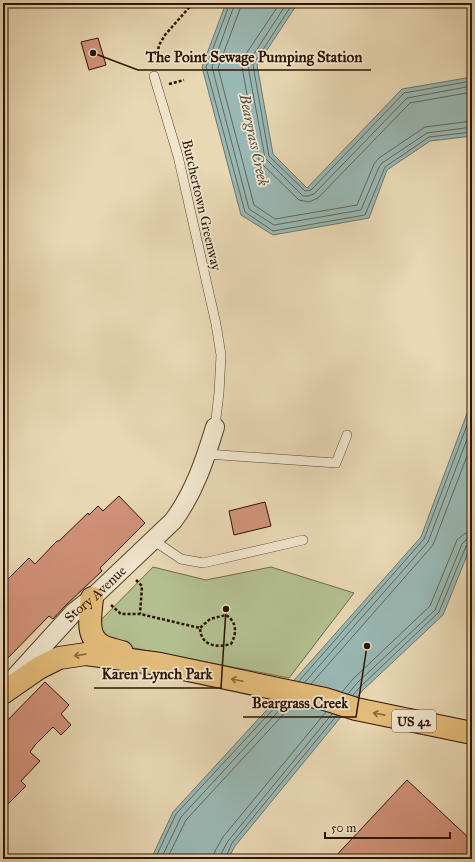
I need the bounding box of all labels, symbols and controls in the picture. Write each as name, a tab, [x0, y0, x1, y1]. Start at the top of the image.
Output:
callout: The Point Sewage Pumping Station	[138, 43, 371, 70]
text: The Point Sewage Pumping Station	[145, 48, 363, 67]
water label: Beargrass Creek	[235, 91, 273, 188]
street label: Butchertown Greenway	[178, 138, 225, 273]
street label: Story Avenue	[61, 562, 130, 626]
one-way arrow	[73, 651, 86, 659]
callout: Karen Lynch Park	[94, 661, 221, 688]
text: Karen Lynch Park	[101, 665, 214, 684]
one-way arrow	[231, 676, 244, 684]
callout: Beargrass Creek	[243, 690, 356, 717]
text: Beargrass Creek	[252, 694, 349, 713]
one-way arrow	[373, 710, 386, 718]
road number: US 42	[392, 710, 436, 732]
scale bar	[325, 814, 450, 840]
text: 50 m	[331, 821, 356, 835]

